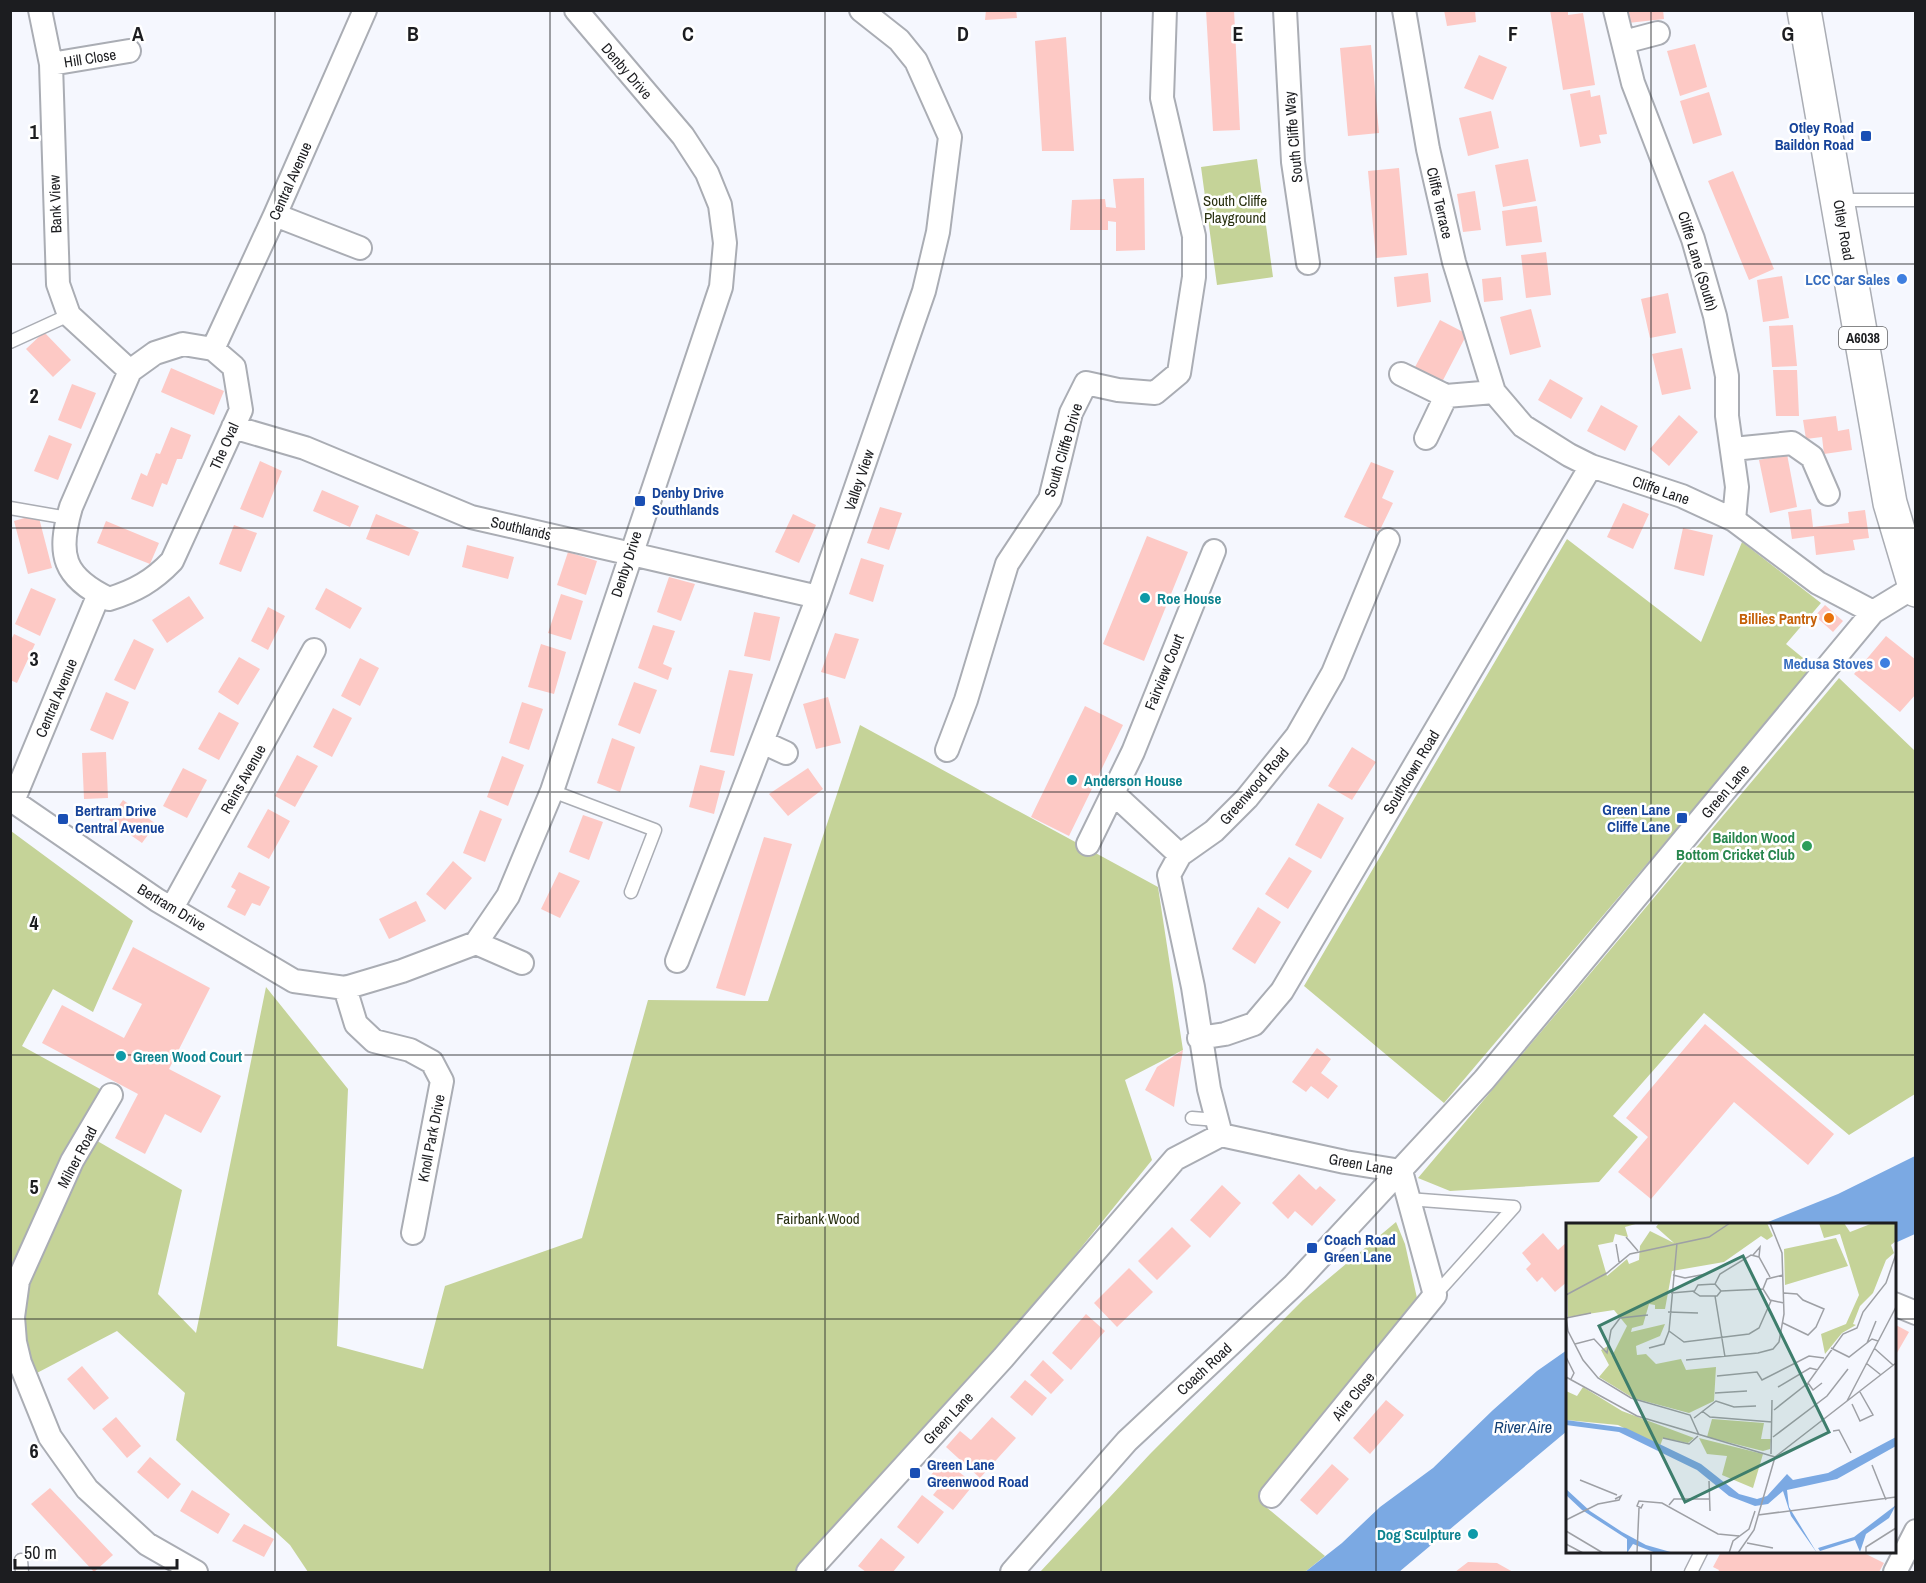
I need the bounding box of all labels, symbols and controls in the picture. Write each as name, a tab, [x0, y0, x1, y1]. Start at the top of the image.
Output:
text: A	[132, 20, 144, 47]
text: B	[407, 20, 419, 47]
text: C	[682, 20, 694, 47]
text: D	[957, 20, 969, 47]
text: E	[1233, 20, 1244, 47]
text: F	[1508, 20, 1518, 47]
text: G	[1782, 20, 1794, 47]
street label: Denby Drive	[597, 38, 657, 104]
street label: Hill Close	[62, 43, 118, 72]
street label: South Cliffe Way	[1278, 90, 1307, 184]
place label: Otley Road Baildon Road	[1775, 117, 1854, 155]
text: 1	[29, 118, 39, 145]
marker: Otley Road Baildon Road	[1859, 129, 1873, 143]
street label: Central Avenue	[263, 138, 317, 224]
street label: Cliffe Terrace	[1422, 165, 1458, 241]
street label: Bank View	[43, 174, 67, 234]
park label: South Cliffe Playground	[1203, 190, 1267, 228]
street label: Otley Road	[1828, 198, 1860, 262]
street label: Cliffe Lane (South)	[1673, 209, 1723, 313]
place label: LCC Car Sales	[1805, 269, 1890, 290]
marker: LCC Car Sales	[1895, 272, 1909, 286]
road number: A6038	[1839, 327, 1887, 349]
text: 2	[29, 382, 39, 409]
street label: South Cliffe Drive	[1039, 400, 1087, 499]
street label: The Oval	[204, 419, 244, 473]
street label: Valley View	[839, 447, 879, 513]
street label: Cliffe Lane	[1630, 470, 1693, 510]
place label: Denby Drive Southlands	[652, 482, 724, 520]
marker: Denby Drive Southlands	[633, 494, 647, 508]
street label: Southlands	[489, 511, 553, 545]
street label: Denby Drive	[605, 528, 647, 600]
place label: Roe House	[1157, 588, 1221, 609]
marker: Roe House	[1138, 591, 1152, 605]
place label: Billies Pantry	[1739, 608, 1817, 629]
marker: Billies Pantry	[1822, 611, 1836, 625]
street label: Fairview Court	[1139, 630, 1189, 713]
text: 3	[29, 645, 39, 672]
place label: Medusa Stoves	[1783, 653, 1873, 674]
street label: Central Avenue	[30, 655, 82, 741]
marker: Medusa Stoves	[1878, 656, 1892, 670]
street label: Southdown Road	[1378, 726, 1444, 818]
street label: Reins Avenue	[215, 740, 271, 817]
street label: Greenwood Road	[1214, 743, 1294, 829]
street label: Green Lane	[1696, 759, 1754, 823]
place label: Anderson House	[1084, 770, 1183, 791]
marker: Anderson House	[1065, 773, 1079, 787]
place label: Green Lane Cliffe Lane	[1602, 799, 1670, 837]
place label: Bertram Drive Central Avenue	[75, 800, 164, 838]
marker: Green Lane Cliffe Lane	[1675, 811, 1689, 825]
marker: Bertram Drive Central Avenue	[56, 812, 70, 826]
place label: Baildon Wood Bottom Cricket Club	[1676, 827, 1795, 865]
marker: Baildon Wood Bottom Cricket Club	[1800, 839, 1814, 853]
street label: Bertram Drive	[134, 878, 210, 936]
text: 4	[29, 909, 39, 936]
place label: Green Wood Court	[133, 1046, 242, 1067]
marker: Green Wood Court	[114, 1049, 128, 1063]
street label: Knoll Park Drive	[412, 1092, 450, 1184]
street label: Milner Road	[52, 1122, 102, 1192]
street label: Green Lane	[1327, 1148, 1395, 1180]
text: 5	[29, 1173, 39, 1200]
park label: Fairbank Wood	[776, 1208, 860, 1229]
inset map	[1566, 1223, 1896, 1553]
place label: Coach Road Green Lane	[1324, 1229, 1396, 1267]
marker: Coach Road Green Lane	[1305, 1241, 1319, 1255]
street label: Coach Road	[1172, 1338, 1236, 1400]
street label: Aire Close	[1326, 1367, 1379, 1426]
street label: Green Lane	[918, 1387, 978, 1449]
water label: River Aire	[1494, 1416, 1552, 1438]
text: 6	[29, 1437, 39, 1464]
place label: Green Lane Greenwood Road	[927, 1454, 1029, 1492]
marker: Green Lane Greenwood Road	[908, 1466, 922, 1480]
place label: Dog Sculpture	[1377, 1524, 1461, 1545]
marker: Dog Sculpture	[1466, 1527, 1480, 1541]
scale bar	[15, 1532, 177, 1570]
text: 50 m	[24, 1540, 57, 1565]

